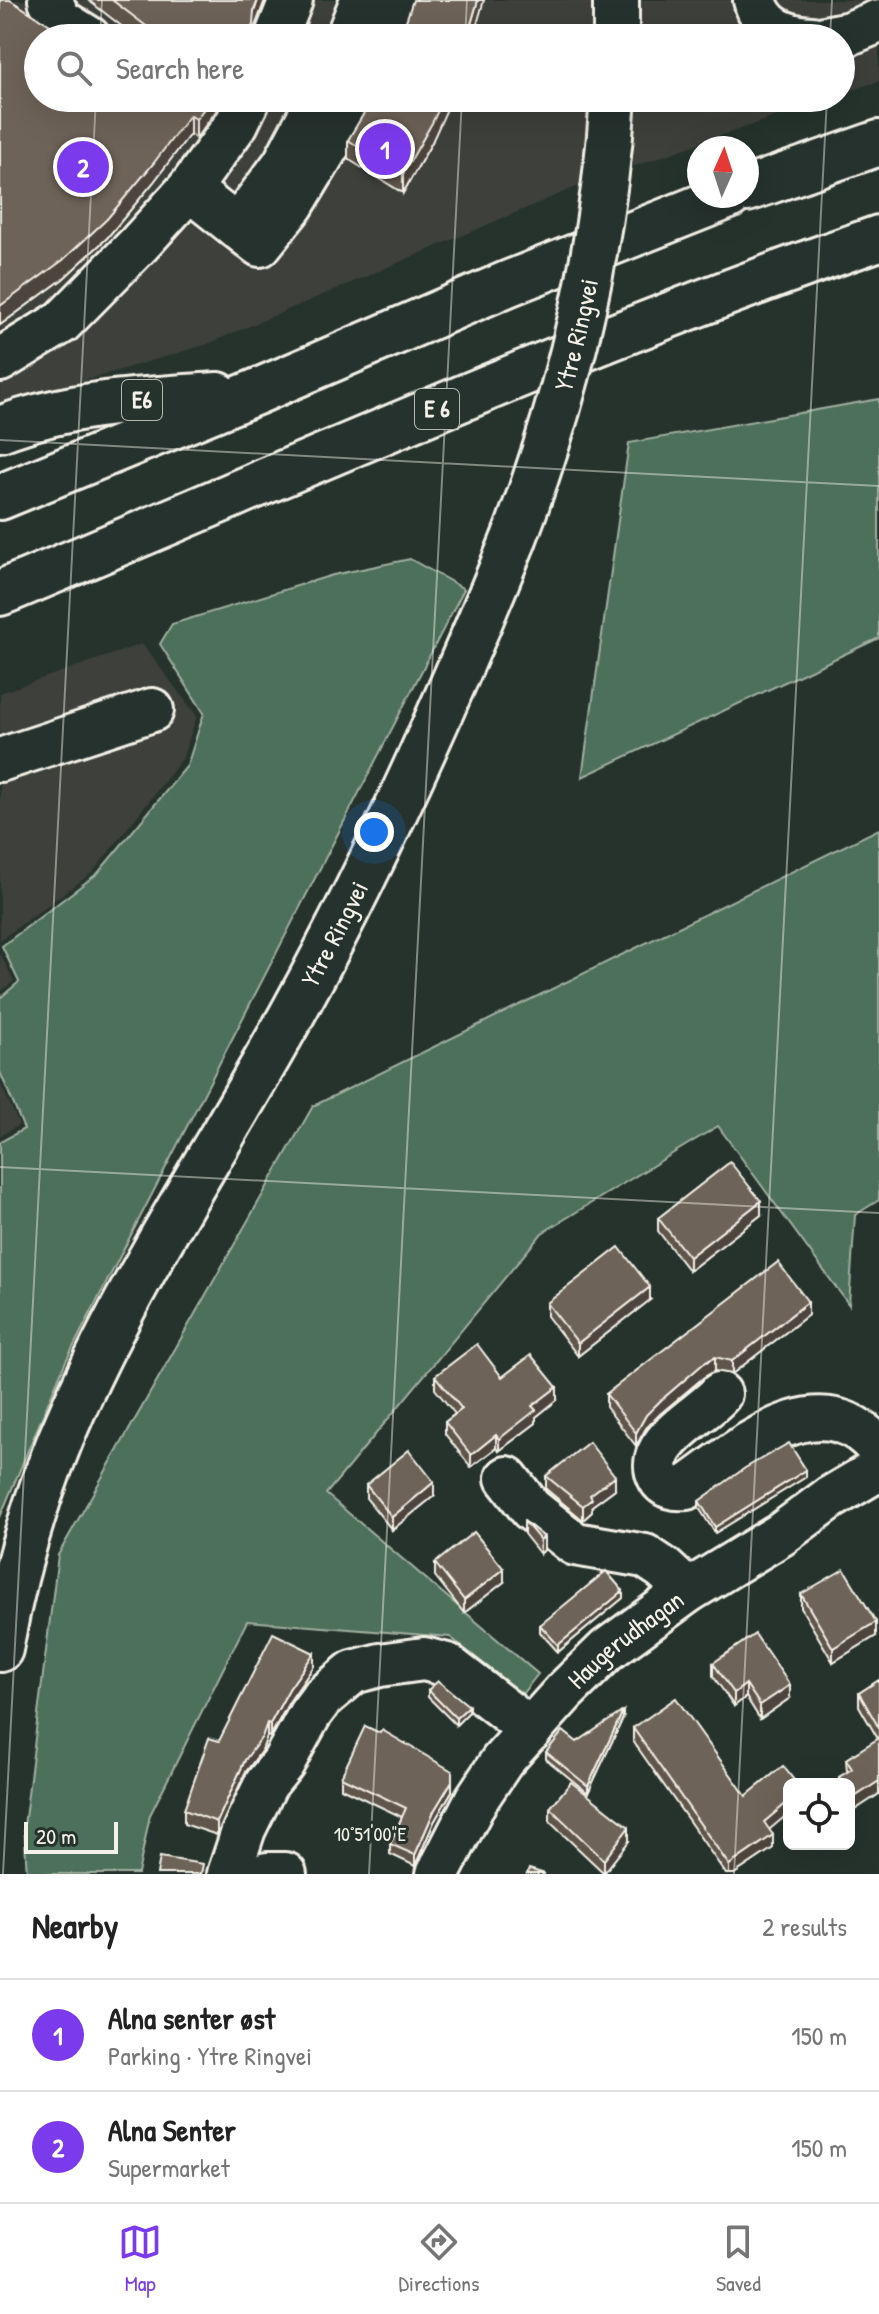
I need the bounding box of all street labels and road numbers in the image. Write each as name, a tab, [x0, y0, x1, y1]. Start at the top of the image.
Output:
street label: Ytre Ringvei	[546, 276, 606, 395]
road number: E6	[122, 380, 162, 420]
road number: E 6	[415, 389, 459, 429]
street label: Ytre Ringvei	[292, 875, 376, 993]
street label: Haugerudhagan	[559, 1582, 691, 1696]

